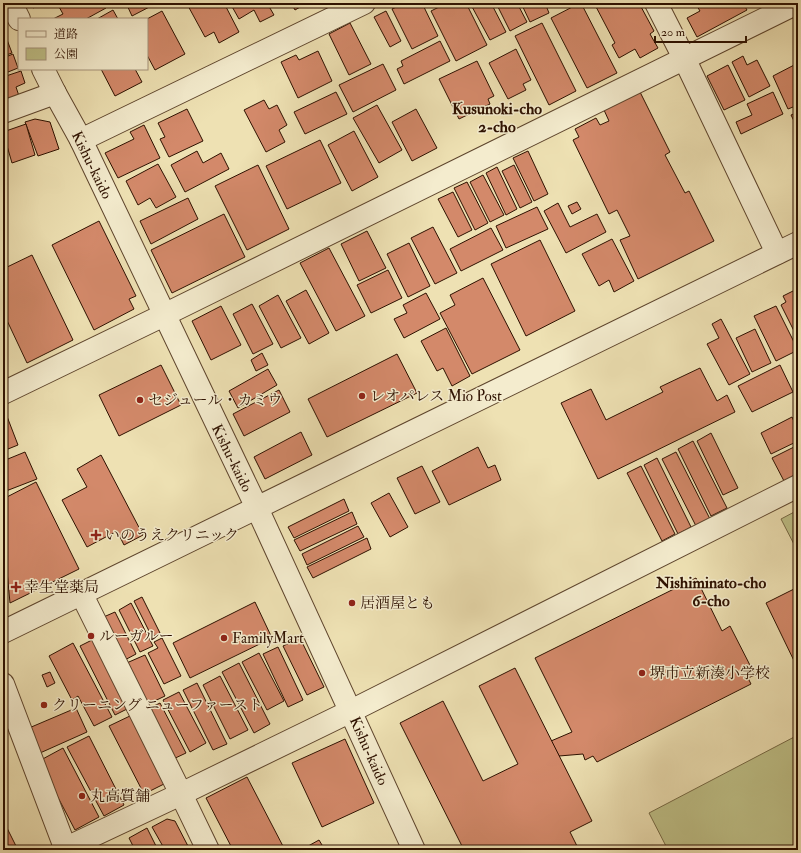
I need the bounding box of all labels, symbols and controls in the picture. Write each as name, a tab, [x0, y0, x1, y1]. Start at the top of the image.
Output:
legend	[18, 18, 148, 70]
scale bar	[655, 18, 746, 44]
text: 20 m	[661, 25, 686, 40]
text: 道路	[54, 27, 78, 42]
text: 公園	[54, 47, 78, 62]
district label: Kusunoki-cho 2-cho	[452, 99, 542, 137]
street label: Kishu-kaido	[67, 128, 116, 202]
place label: レオパレス Mio Post	[370, 387, 502, 406]
place label: セジュール・カミウ	[148, 391, 282, 410]
marker: レオパレス Mio Post	[357, 391, 367, 401]
marker: セジュール・カミウ	[135, 395, 145, 405]
street label: Kishu-kaido	[207, 421, 256, 495]
place label: いのうえクリニック	[105, 526, 239, 545]
marker: いのうえクリニック	[90, 529, 102, 541]
district label: Nishiminato-cho 6-cho	[655, 573, 766, 611]
place label: 幸生堂薬局	[24, 578, 99, 597]
marker: 幸生堂薬局	[11, 582, 21, 592]
place label: 居酒屋とも	[360, 594, 435, 613]
marker: 居酒屋とも	[347, 598, 357, 608]
place label: ルーガルー	[99, 627, 174, 646]
place label: FamilyMart	[232, 629, 304, 648]
marker: ルーガルー	[86, 631, 96, 641]
marker: FamilyMart	[219, 633, 229, 643]
place label: 堺市立新湊小学校	[650, 664, 770, 683]
marker: 堺市立新湊小学校	[637, 668, 647, 678]
place label: クリーニング ニューファースト	[52, 696, 263, 715]
marker: クリーニング ニューファースト	[39, 700, 49, 710]
street label: Kishu-kaido	[345, 714, 392, 788]
place label: 丸高質舗	[90, 787, 150, 806]
marker: 丸高質舗	[77, 791, 87, 801]

